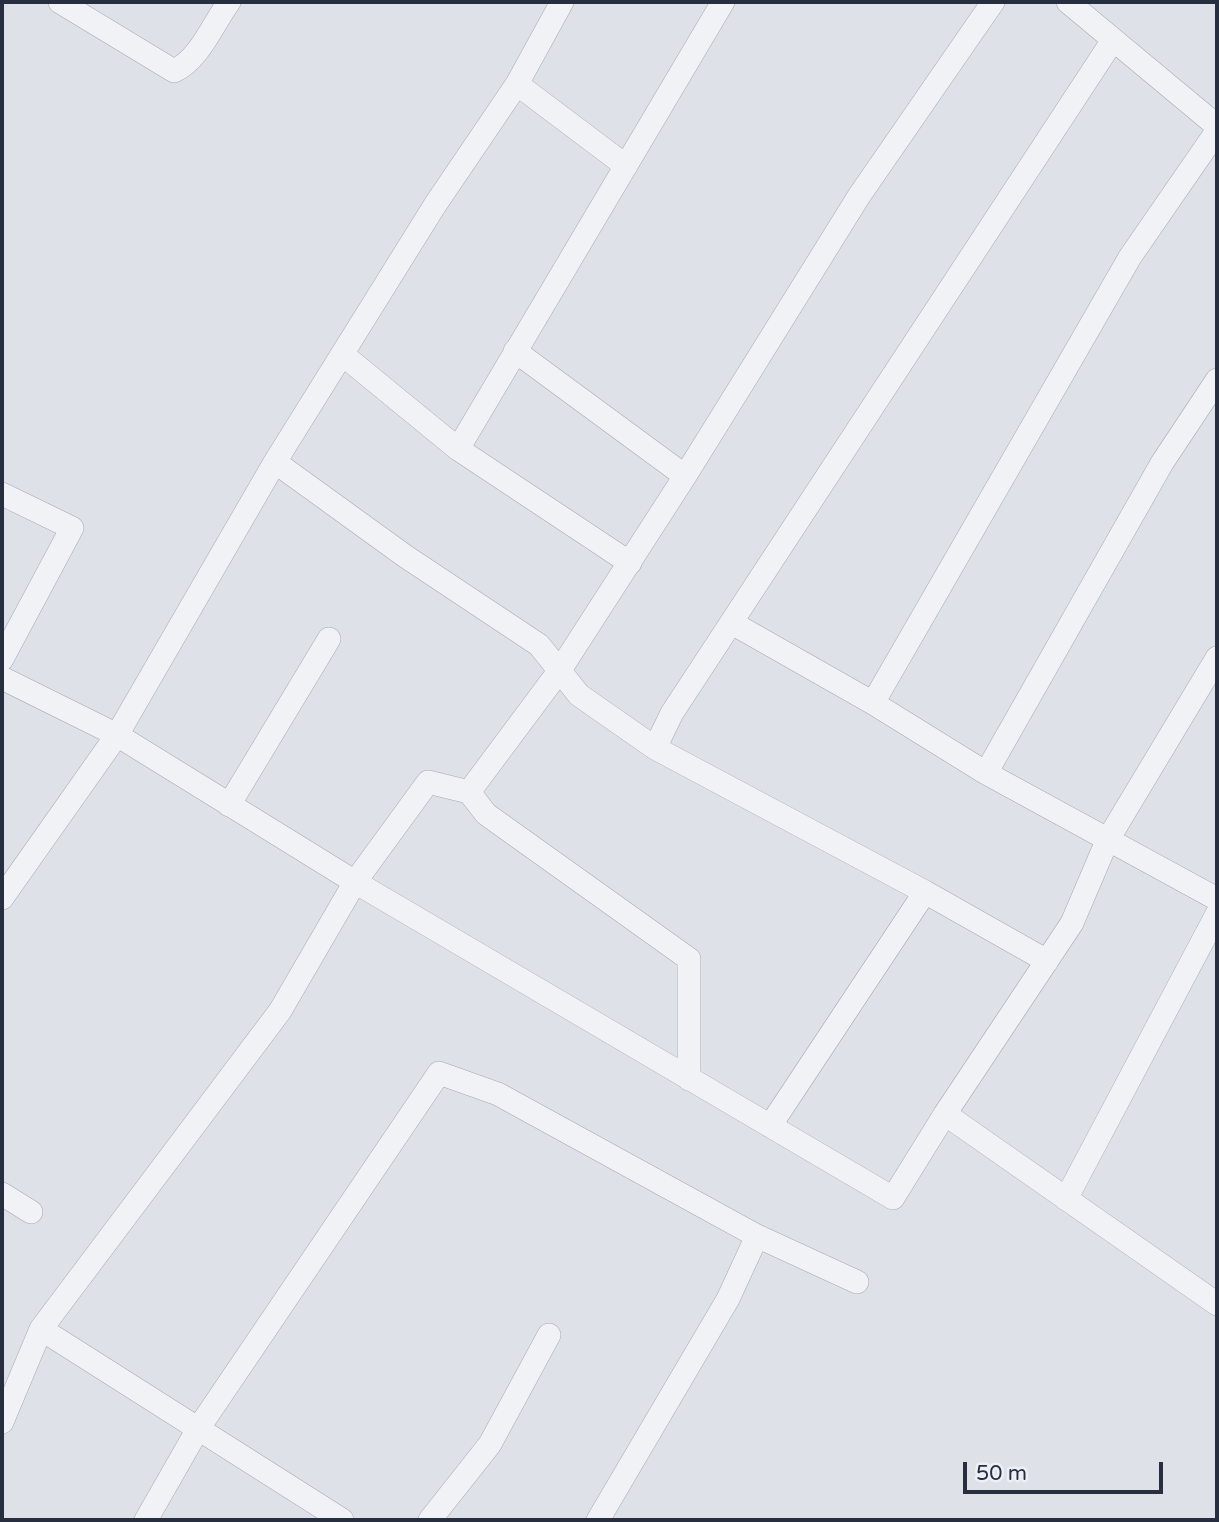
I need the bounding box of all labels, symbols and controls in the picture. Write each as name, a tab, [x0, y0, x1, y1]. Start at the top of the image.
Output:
scale bar	[967, 1448, 1166, 1492]
text: 50 m	[976, 1461, 1027, 1486]

